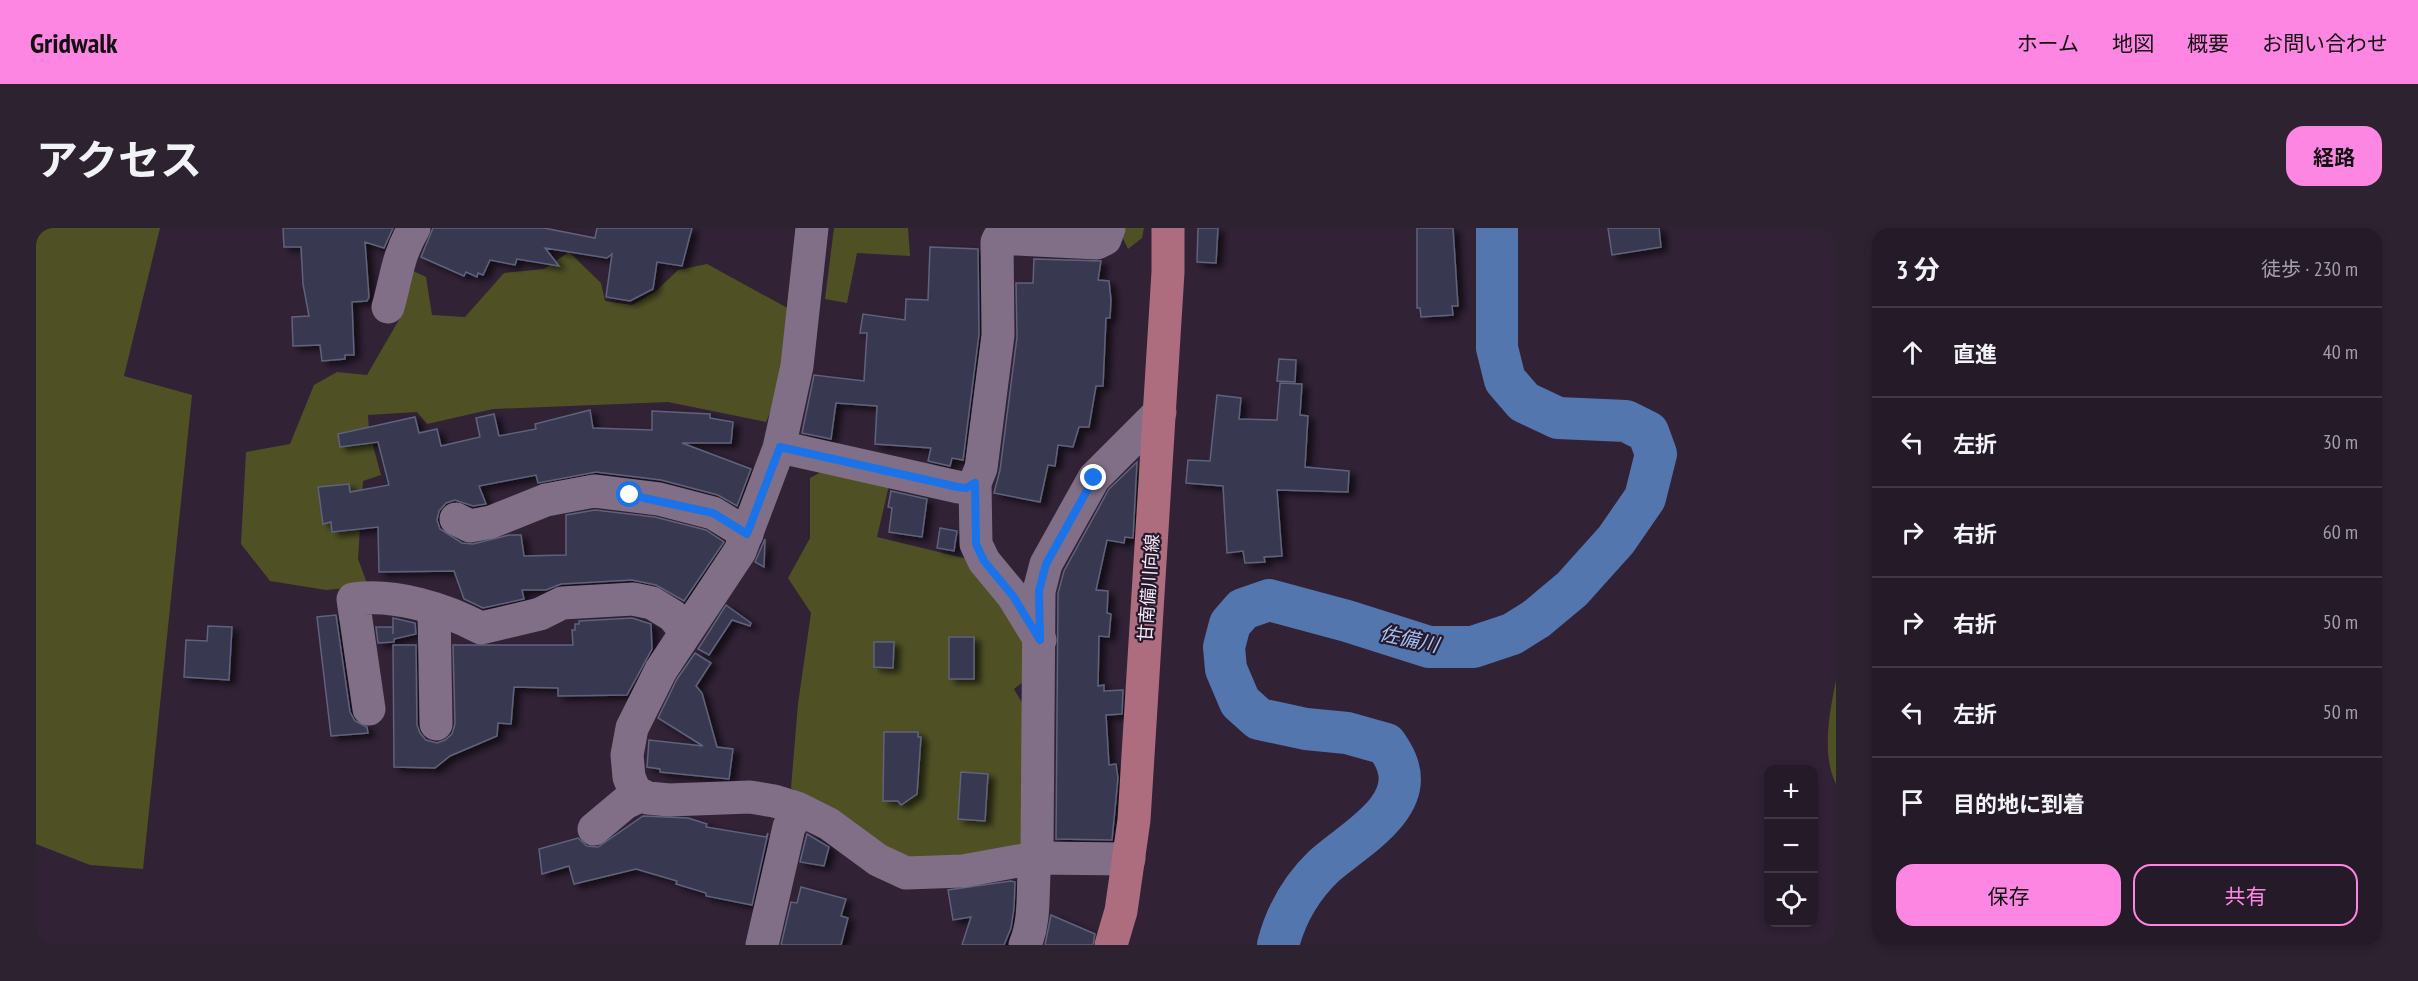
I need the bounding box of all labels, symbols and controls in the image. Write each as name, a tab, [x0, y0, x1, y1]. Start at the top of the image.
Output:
text: Gridwalk	[30, 24, 118, 61]
text: ホーム	[2017, 30, 2079, 57]
text: 地図	[2112, 30, 2154, 57]
text: 概要	[2187, 30, 2229, 57]
text: お問い合わせ	[2262, 30, 2388, 57]
button: 経路	[2286, 126, 2382, 186]
text: アクセス	[36, 132, 202, 187]
text: 3 分	[1896, 253, 1940, 286]
text: 徒歩 · 230 m	[2261, 256, 2358, 282]
icon: ahead	[1896, 336, 1929, 369]
text: 40 m	[2323, 339, 2358, 365]
text: 直進	[1953, 340, 1997, 368]
icon: left	[1896, 426, 1929, 459]
text: 30 m	[2323, 429, 2358, 455]
text: 左折	[1953, 430, 1997, 458]
route end	[1080, 464, 1106, 490]
route start	[616, 481, 642, 507]
icon: right	[1896, 516, 1929, 549]
text: 60 m	[2323, 519, 2358, 545]
text: 右折	[1953, 520, 1997, 548]
street label: 甘南備川向線	[1133, 533, 1164, 643]
icon: right	[1896, 606, 1929, 639]
text: 50 m	[2323, 609, 2358, 635]
text: 右折	[1953, 610, 1997, 638]
water label: 佐備川	[1377, 620, 1443, 658]
icon: left	[1896, 696, 1929, 729]
text: 50 m	[2323, 699, 2358, 725]
text: 左折	[1953, 700, 1997, 728]
map controls	[1764, 765, 1818, 927]
button: +	[1764, 765, 1818, 819]
icon: arrive	[1896, 786, 1929, 819]
text: 目的地に到着	[1953, 790, 2085, 818]
button: −	[1764, 819, 1818, 873]
button: 保存	[1896, 864, 2121, 926]
button: 共有	[2133, 864, 2358, 926]
button: locate	[1764, 873, 1818, 927]

